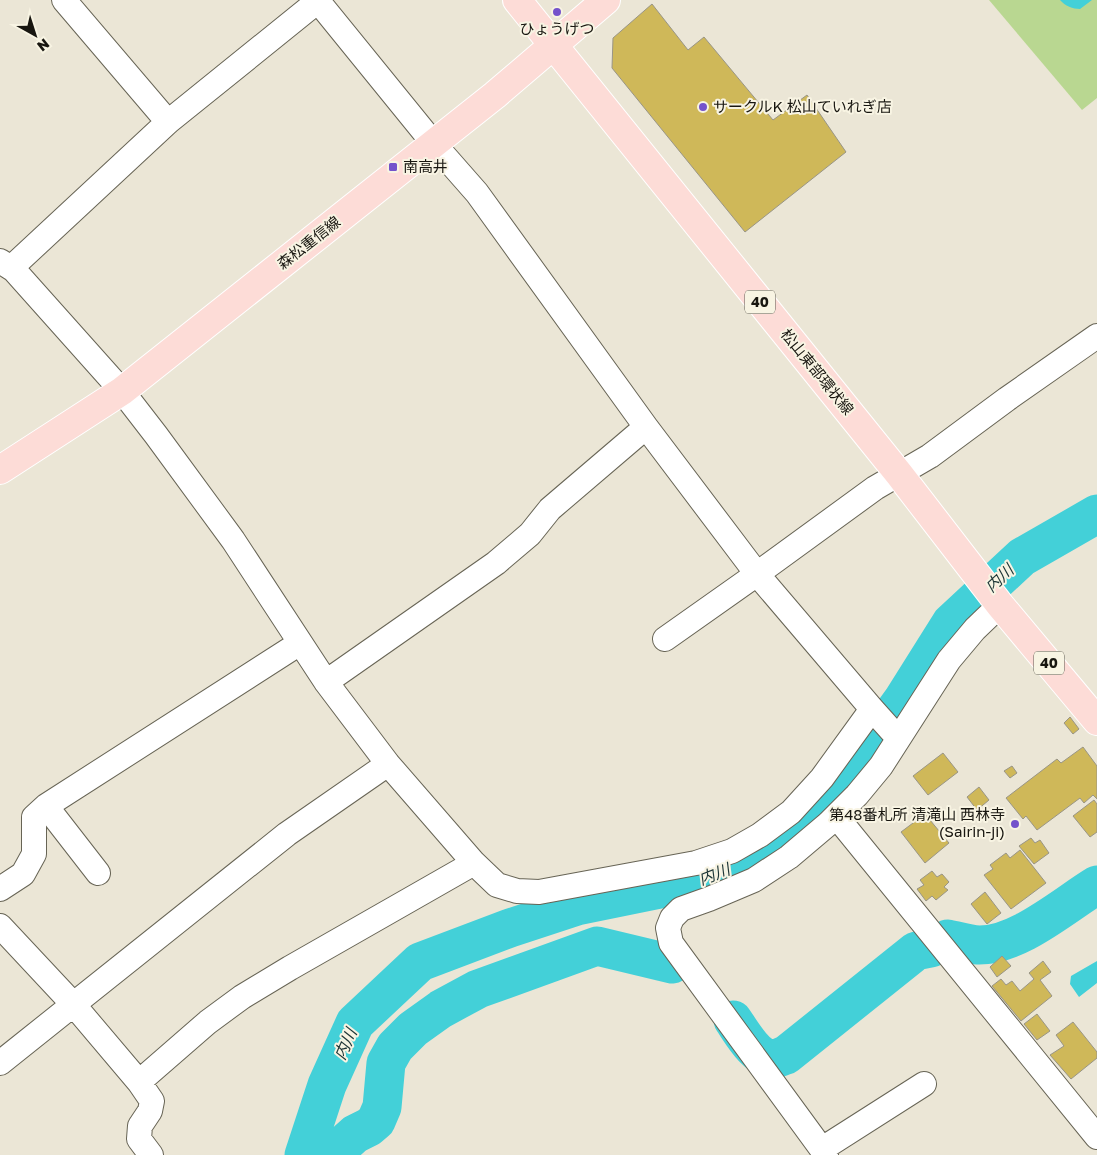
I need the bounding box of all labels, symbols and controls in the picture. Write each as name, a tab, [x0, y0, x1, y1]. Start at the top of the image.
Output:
marker: ひょうげつ	[551, 6, 563, 18]
north arrow	[10, 10, 60, 60]
place label: ひょうげつ	[519, 19, 595, 37]
text: N	[34, 36, 53, 55]
place label: サークルK 松山ていれぎ店	[713, 97, 892, 115]
marker: サークルK 松山ていれぎ店	[697, 101, 709, 113]
place label: 南高井	[403, 157, 448, 175]
marker: 南高井	[387, 161, 399, 173]
street label: 森松重信線	[273, 212, 343, 272]
road number: 40	[745, 290, 775, 314]
street label: 松山東部環状線	[778, 325, 858, 418]
water label: 内川	[980, 558, 1019, 596]
road number: 40	[1034, 651, 1064, 674]
place label: 第48番札所 清滝山 西林寺 (Sairin-ji)	[829, 805, 1005, 840]
marker: 第48番札所 清滝山 西林寺 (Sairin-ji)	[1009, 818, 1021, 830]
water label: 内川	[695, 858, 734, 889]
water label: 内川	[329, 1023, 361, 1063]

